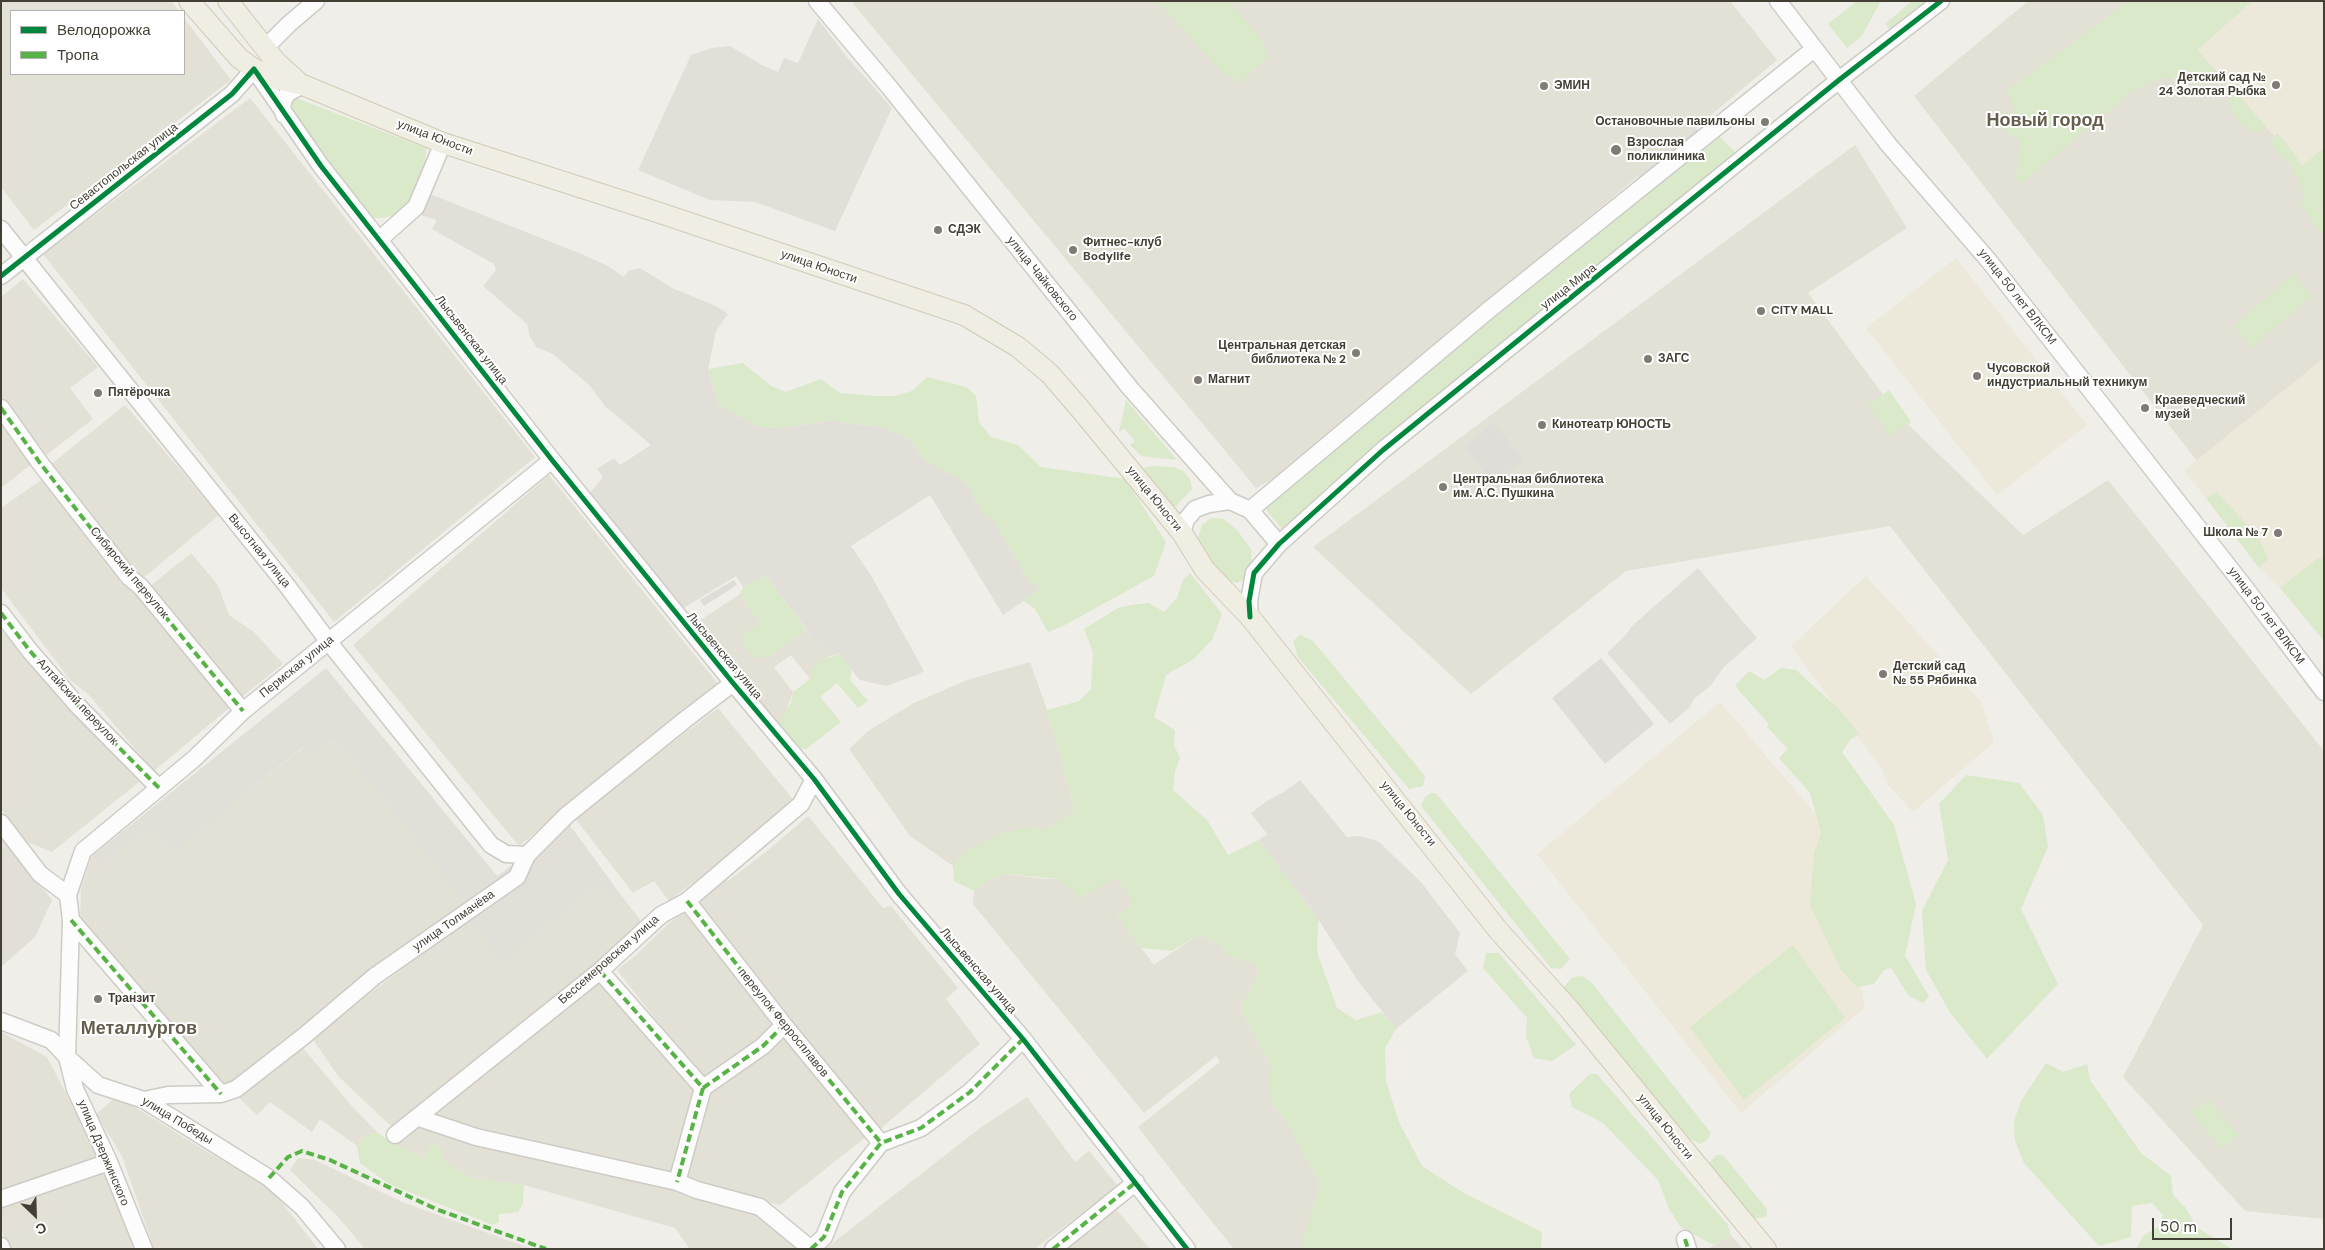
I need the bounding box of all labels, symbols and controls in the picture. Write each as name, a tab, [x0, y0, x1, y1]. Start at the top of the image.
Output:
legend	[10, 10, 185, 75]
text: Велодорожка	[57, 20, 151, 40]
text: Тропа	[57, 45, 98, 65]
place label: Детский сад № 24 Золотая Рыбка	[2159, 71, 2266, 99]
place label: ЭМИН	[1554, 79, 1590, 93]
marker: Детский сад № 24 Золотая Рыбка	[2270, 79, 2282, 91]
marker: ЭМИН	[1538, 80, 1550, 92]
district label: Новый город	[1986, 110, 2104, 132]
place label: Остановочные павильоны	[1595, 115, 1755, 129]
marker: Остановочные павильоны	[1759, 116, 1771, 128]
street label: улица Юности	[395, 117, 475, 159]
street label: Севастопольская улица	[67, 120, 181, 214]
place label: Взрослая поликлиника	[1627, 136, 1705, 164]
marker: Взрослая поликлиника	[1609, 143, 1623, 157]
place label: СДЭК	[948, 223, 981, 237]
marker: СДЭК	[932, 224, 944, 236]
street label: улица Чайковского	[1003, 234, 1081, 324]
place label: Фитнес-клуб Bodylife	[1083, 236, 1162, 264]
marker: Фитнес-клуб Bodylife	[1067, 244, 1079, 256]
street label: улица 50 лет ВЛКСМ	[1975, 246, 2059, 348]
street label: улица Юности	[779, 247, 859, 287]
street label: улица Мира	[1538, 261, 1600, 313]
street label: Лысьвенская улица	[432, 293, 510, 387]
place label: CITY MALL	[1771, 304, 1833, 318]
marker: CITY MALL	[1755, 305, 1767, 317]
place label: Центральная детская библиотека № 2	[1218, 339, 1346, 367]
marker: Центральная детская библиотека № 2	[1350, 347, 1362, 359]
place label: ЗАГС	[1658, 352, 1689, 366]
marker: ЗАГС	[1642, 353, 1654, 365]
place label: Чусовской индустриальный техникум	[1987, 362, 2147, 390]
marker: Чусовской индустриальный техникум	[1971, 370, 1983, 382]
place label: Магнит	[1208, 373, 1250, 387]
marker: Магнит	[1192, 374, 1204, 386]
place label: Пятёрочка	[108, 386, 170, 400]
marker: Пятёрочка	[92, 387, 104, 399]
place label: Краеведческий музей	[2155, 394, 2245, 422]
marker: Краеведческий музей	[2139, 402, 2151, 414]
place label: Кинотеатр ЮНОСТЬ	[1552, 418, 1671, 432]
marker: Кинотеатр ЮНОСТЬ	[1536, 419, 1548, 431]
street label: улица Юности	[1123, 463, 1185, 535]
place label: Центральная библиотека им. А.С. Пушкина	[1453, 473, 1604, 501]
marker: Центральная библиотека им. А.С. Пушкина	[1437, 481, 1449, 493]
street label: Высотная улица	[225, 511, 293, 591]
street label: Сибирский переулок	[87, 524, 171, 622]
place label: Школа № 7	[2203, 526, 2268, 540]
marker: Школа № 7	[2272, 527, 2284, 539]
street label: улица 50 лет ВЛКСМ	[2225, 565, 2307, 667]
street label: Лысьвенская улица	[683, 610, 765, 702]
street label: Пермская улица	[257, 633, 337, 701]
street label: Алтайский переулок	[33, 656, 121, 748]
place label: Детский сад № 55 Рябинка	[1893, 660, 1977, 688]
marker: Детский сад № 55 Рябинка	[1877, 668, 1889, 680]
street label: улица Юности	[1377, 778, 1439, 850]
street label: улица Толмачёва	[410, 887, 498, 955]
street label: Бессемеровская улица	[556, 912, 662, 1008]
street label: Лысьвенская улица	[937, 925, 1019, 1017]
street label: переулок Ферросплавов	[735, 966, 831, 1080]
place label: Транзит	[108, 992, 155, 1006]
marker: Транзит	[92, 993, 104, 1005]
district label: Металлургов	[81, 1018, 197, 1040]
street label: улица Юности	[1634, 1091, 1696, 1163]
street label: улица Победы	[139, 1094, 215, 1148]
street label: улица Дзержинского	[74, 1098, 132, 1208]
north arrow	[10, 1190, 60, 1240]
scale bar	[2155, 1208, 2235, 1240]
text: 50 m	[2160, 1217, 2197, 1237]
text: С	[33, 1218, 49, 1239]

